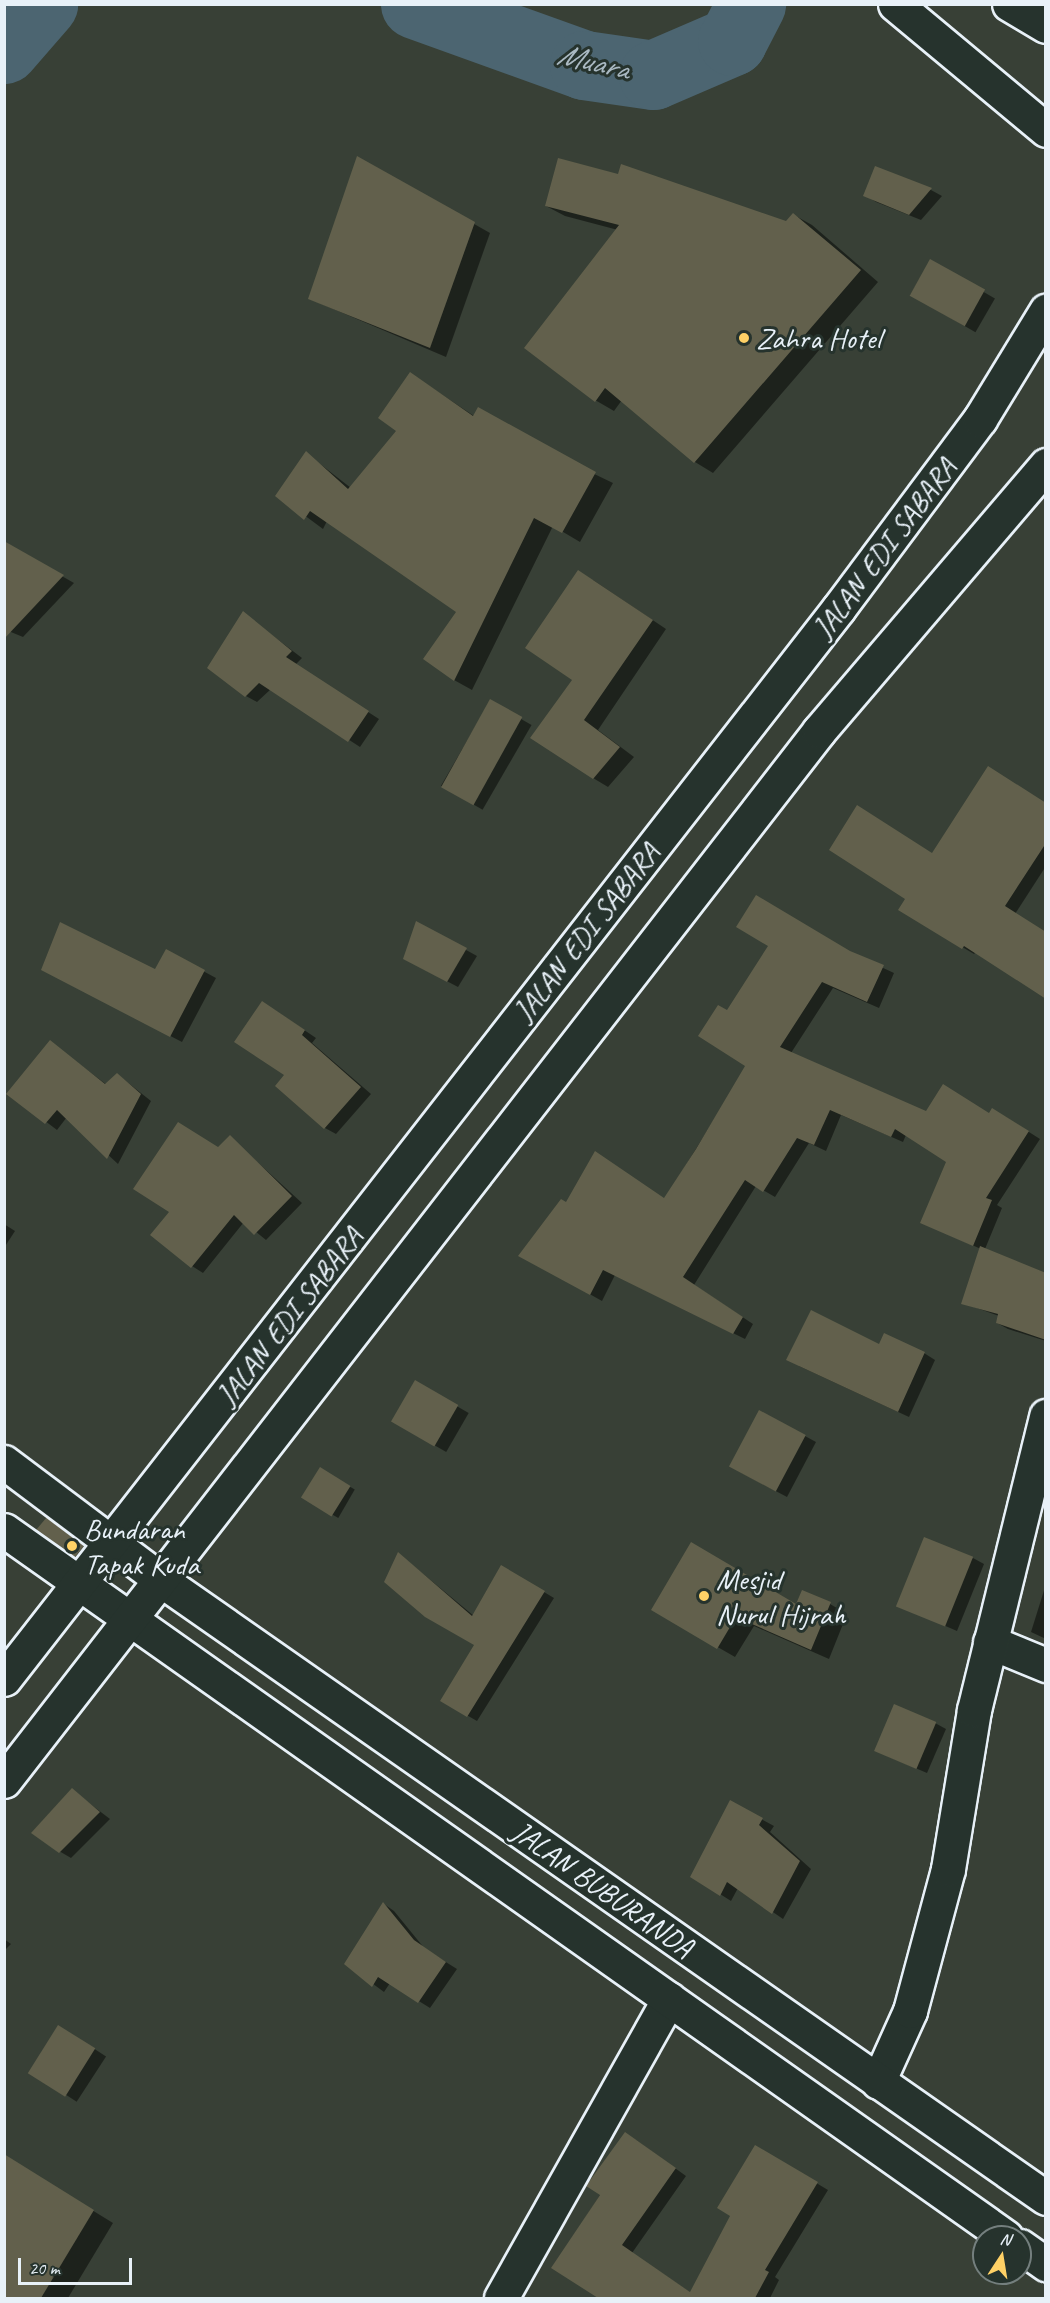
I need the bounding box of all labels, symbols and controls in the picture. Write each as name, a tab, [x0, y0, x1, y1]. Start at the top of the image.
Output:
water label: Muara	[554, 35, 632, 89]
place label: Zahra Hotel	[756, 320, 880, 356]
marker: Zahra Hotel	[737, 331, 751, 345]
street label: JALAN EDI SABARA	[804, 451, 964, 645]
street label: JALAN EDI SABARA	[505, 836, 667, 1028]
street label: JALAN EDI SABARA	[208, 1220, 370, 1412]
place label: Bundaran Tapak Kuda	[84, 1511, 198, 1582]
marker: Bundaran Tapak Kuda	[65, 1539, 79, 1553]
place label: Mesjid Nurul Hijrah	[716, 1561, 845, 1632]
marker: Mesjid Nurul Hijrah	[697, 1589, 711, 1603]
street label: JALAN BUBURANDA	[505, 1813, 701, 1965]
north arrow	[972, 2225, 1032, 2285]
text: N	[998, 2229, 1012, 2250]
scale bar	[21, 2246, 135, 2284]
text: 20 m	[29, 2257, 60, 2279]

